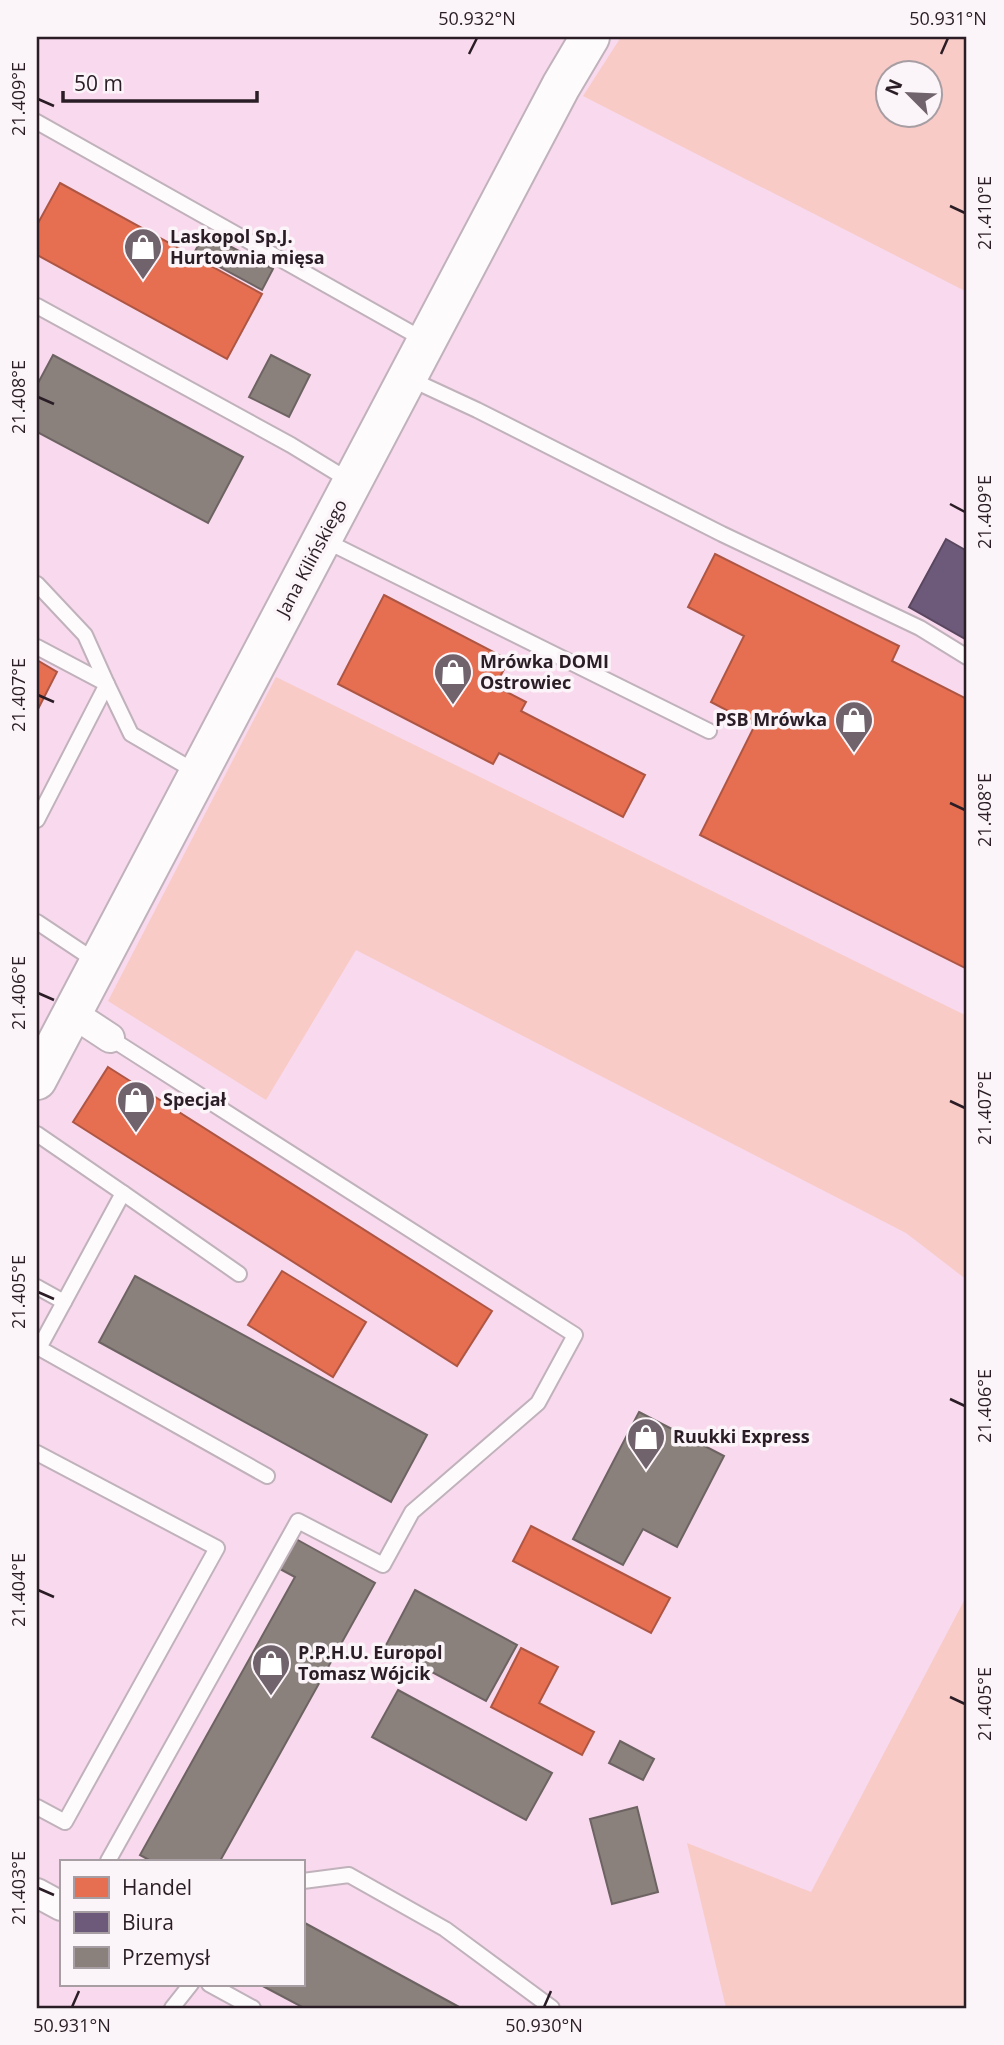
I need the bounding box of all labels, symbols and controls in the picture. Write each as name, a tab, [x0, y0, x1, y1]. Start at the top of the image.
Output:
text: 50.932°N	[438, 6, 516, 30]
text: 50.931°N	[909, 6, 987, 30]
scale bar	[63, 60, 257, 104]
north arrow	[874, 60, 944, 130]
text: 21.409°E	[6, 62, 30, 136]
text: 50 m	[74, 69, 123, 97]
text: N	[878, 75, 908, 99]
text: 21.410°E	[972, 176, 996, 250]
place label: Laskopol Sp.J. Hurtownia mięsa	[170, 224, 325, 269]
shop icon: Laskopol Sp.J. Hurtownia mięsa	[122, 226, 164, 281]
text: 21.408°E	[6, 360, 30, 434]
text: 21.409°E	[972, 475, 996, 549]
street label: Jana Kilińskiego	[269, 495, 352, 622]
place label: Mrówka DOMI Ostrowiec	[480, 649, 609, 694]
shop icon: Mrówka DOMI Ostrowiec	[432, 651, 474, 706]
text: 21.407°E	[6, 658, 30, 732]
shop icon: PSB Mrówka	[833, 699, 875, 754]
place label: PSB Mrówka	[715, 707, 827, 731]
text: 21.408°E	[972, 773, 996, 847]
text: 21.406°E	[6, 956, 30, 1030]
text: 21.407°E	[972, 1071, 996, 1145]
shop icon: Specjał	[115, 1079, 157, 1134]
place label: Specjał	[163, 1087, 227, 1111]
text: 21.405°E	[6, 1255, 30, 1329]
text: 21.406°E	[972, 1369, 996, 1443]
shop icon: Ruukki Express	[625, 1416, 667, 1471]
place label: Ruukki Express	[673, 1424, 810, 1448]
text: 21.404°E	[6, 1553, 30, 1627]
place label: P.P.H.U. Europol Tomasz Wójcik	[298, 1640, 442, 1685]
shop icon: P.P.H.U. Europol Tomasz Wójcik	[250, 1642, 292, 1697]
text: 21.405°E	[972, 1667, 996, 1741]
text: 21.403°E	[6, 1851, 30, 1925]
legend	[60, 1860, 304, 1986]
text: Handel	[122, 1873, 192, 1901]
text: Biura	[122, 1908, 174, 1936]
text: Przemysł	[122, 1943, 211, 1971]
text: 50.931°N	[33, 2013, 111, 2037]
text: 50.930°N	[505, 2013, 583, 2037]

